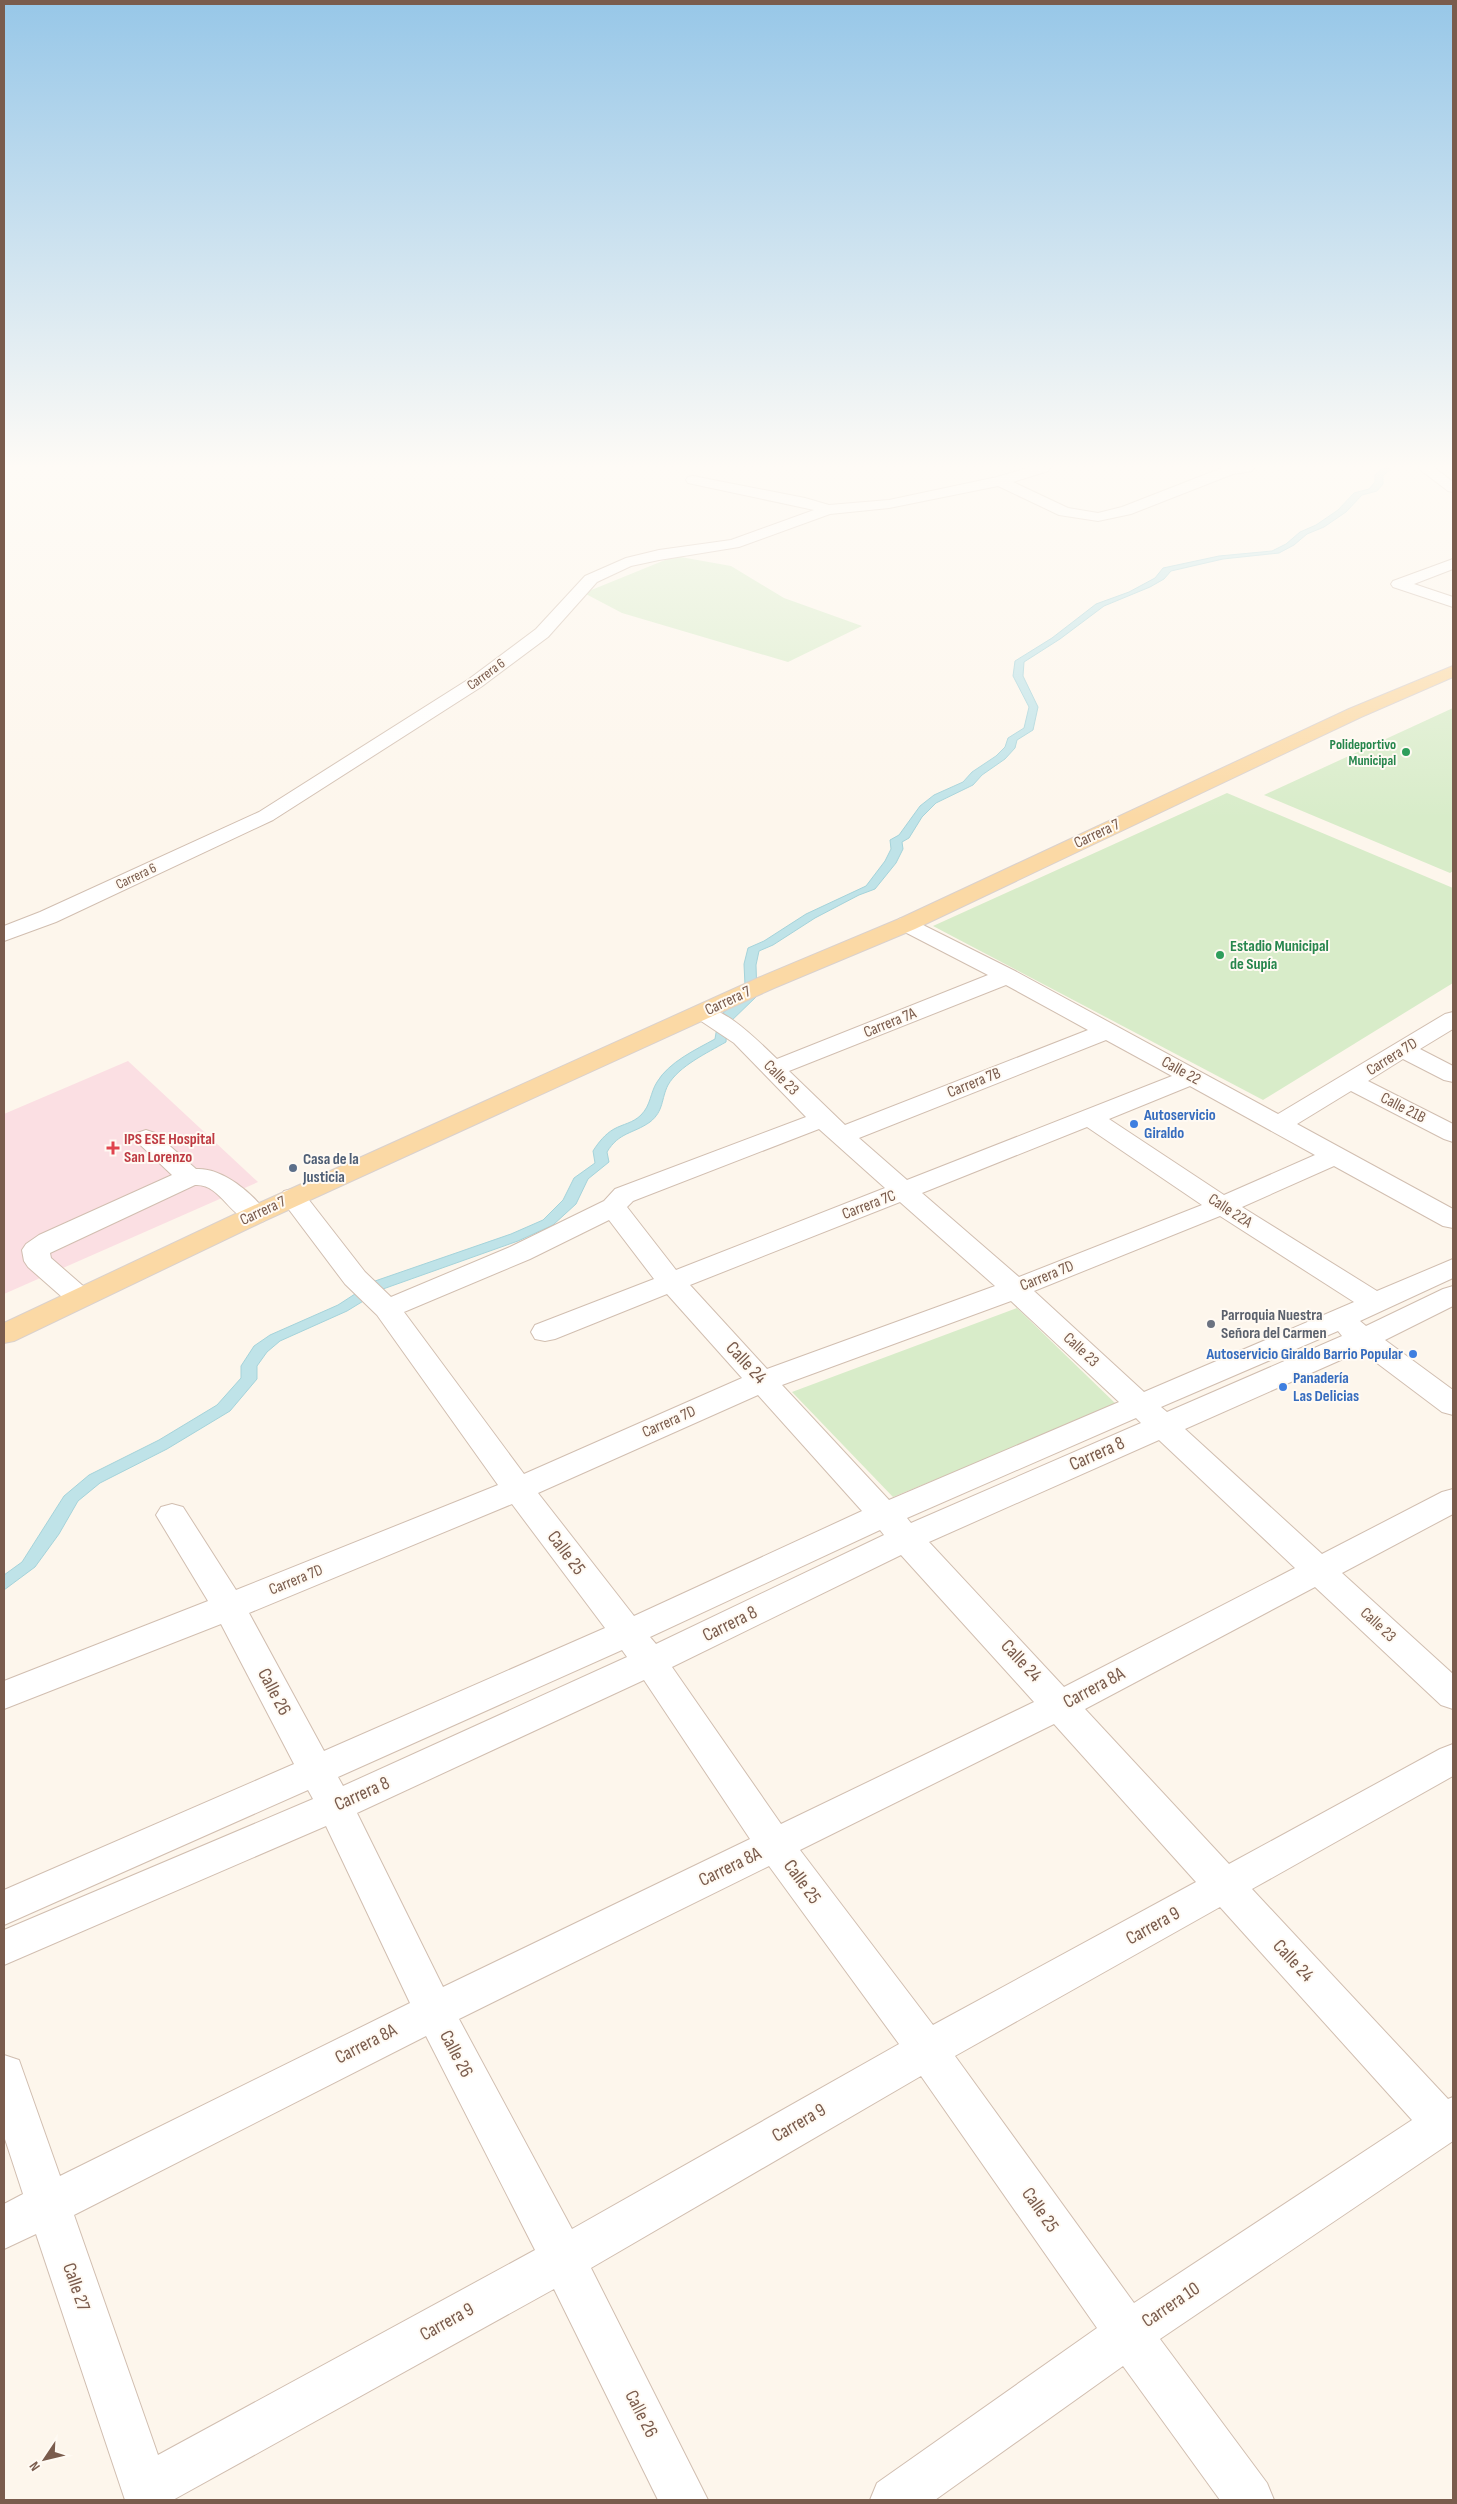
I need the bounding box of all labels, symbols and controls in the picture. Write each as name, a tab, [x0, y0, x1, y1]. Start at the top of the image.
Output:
street label: Carrera 6	[464, 655, 508, 693]
place label: Polideportivo Municipal	[1330, 736, 1396, 769]
marker: Polideportivo Municipal	[1400, 746, 1412, 758]
street label: Carrera 7	[1071, 815, 1124, 853]
street label: Carrera 6	[113, 859, 159, 893]
place label: Estadio Municipal de Supía	[1230, 937, 1329, 974]
marker: Estadio Municipal de Supía	[1214, 949, 1226, 961]
street label: Carrera 7	[702, 982, 755, 1020]
street label: Carrera 7A	[861, 1004, 919, 1042]
street label: Carrera 7D	[1363, 1034, 1421, 1080]
street label: Calle 22	[1158, 1053, 1204, 1089]
street label: Calle 23	[759, 1056, 803, 1100]
street label: Carrera 7B	[945, 1064, 1003, 1102]
street label: Calle 21B	[1377, 1089, 1429, 1127]
place label: Autoservicio Giraldo	[1143, 1106, 1216, 1143]
marker: Autoservicio Giraldo	[1128, 1118, 1140, 1130]
place label: IPS ESE Hospital San Lorenzo	[124, 1130, 215, 1167]
marker: IPS ESE Hospital San Lorenzo	[106, 1141, 120, 1155]
place label: Casa de la Justicia	[302, 1150, 359, 1187]
marker: Casa de la Justicia	[287, 1162, 299, 1174]
street label: Carrera 7C	[839, 1186, 899, 1224]
street label: Calle 22A	[1204, 1190, 1256, 1232]
street label: Carrera 7	[237, 1192, 290, 1230]
street label: Carrera 7D	[1017, 1257, 1077, 1295]
place label: Parroquia Nuestra Señora del Carmen	[1221, 1306, 1327, 1343]
marker: Parroquia Nuestra Señora del Carmen	[1205, 1318, 1217, 1330]
street label: Calle 23	[1059, 1329, 1103, 1371]
street label: Calle 24	[721, 1337, 771, 1389]
place label: Autoservicio Giraldo Barrio Popular	[1205, 1345, 1403, 1364]
marker: Autoservicio Giraldo Barrio Popular	[1407, 1348, 1419, 1360]
place label: Panadería Las Delicias	[1293, 1369, 1359, 1406]
marker: Panadería Las Delicias	[1277, 1381, 1289, 1393]
street label: Carrera 7D	[639, 1402, 699, 1442]
street label: Carrera 8	[1066, 1432, 1128, 1476]
street label: Calle 25	[542, 1526, 590, 1580]
street label: Carrera 7D	[266, 1561, 326, 1599]
street label: Carrera 8	[699, 1601, 761, 1647]
street label: Calle 23	[1356, 1604, 1400, 1646]
street label: Calle 24	[996, 1635, 1046, 1687]
street label: Carrera 8A	[1059, 1662, 1129, 1714]
street label: Calle 26	[252, 1664, 296, 1720]
street label: Carrera 8	[331, 1772, 393, 1816]
street label: Carrera 8A	[695, 1842, 766, 1892]
street label: Calle 25	[778, 1855, 826, 1909]
street label: Carrera 9	[1122, 1902, 1184, 1950]
street label: Calle 24	[1268, 1935, 1318, 1987]
street label: Carrera 8A	[331, 2018, 402, 2069]
street label: Calle 26	[434, 2026, 478, 2082]
street label: Carrera 9	[768, 2098, 830, 2148]
street label: Calle 25	[1016, 2183, 1064, 2237]
street label: Calle 27	[57, 2260, 95, 2314]
street label: Carrera 10	[1138, 2277, 1204, 2333]
street label: Carrera 9	[416, 2298, 478, 2346]
street label: Calle 26	[619, 2386, 663, 2442]
north arrow	[20, 2434, 70, 2484]
text: N	[26, 2458, 44, 2474]

